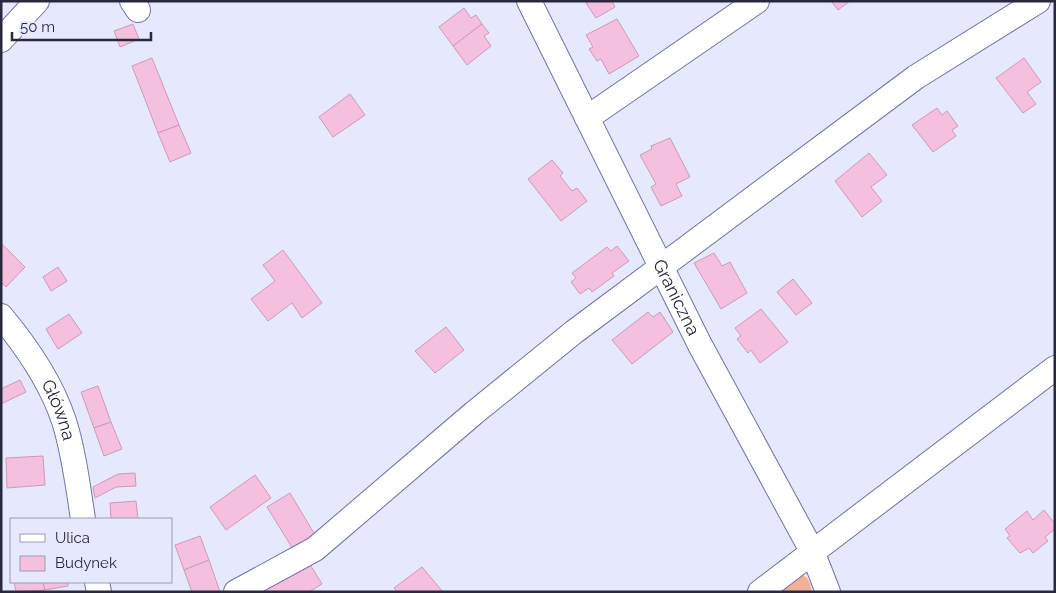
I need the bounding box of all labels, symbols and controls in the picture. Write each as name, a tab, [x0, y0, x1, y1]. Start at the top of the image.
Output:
scale bar	[12, 10, 151, 42]
text: 50 m	[20, 18, 55, 36]
street label: Graniczna	[649, 256, 705, 339]
street label: Główna	[38, 376, 80, 442]
legend	[10, 518, 172, 583]
text: Ulica	[55, 529, 90, 547]
text: Budynek	[55, 554, 117, 572]

